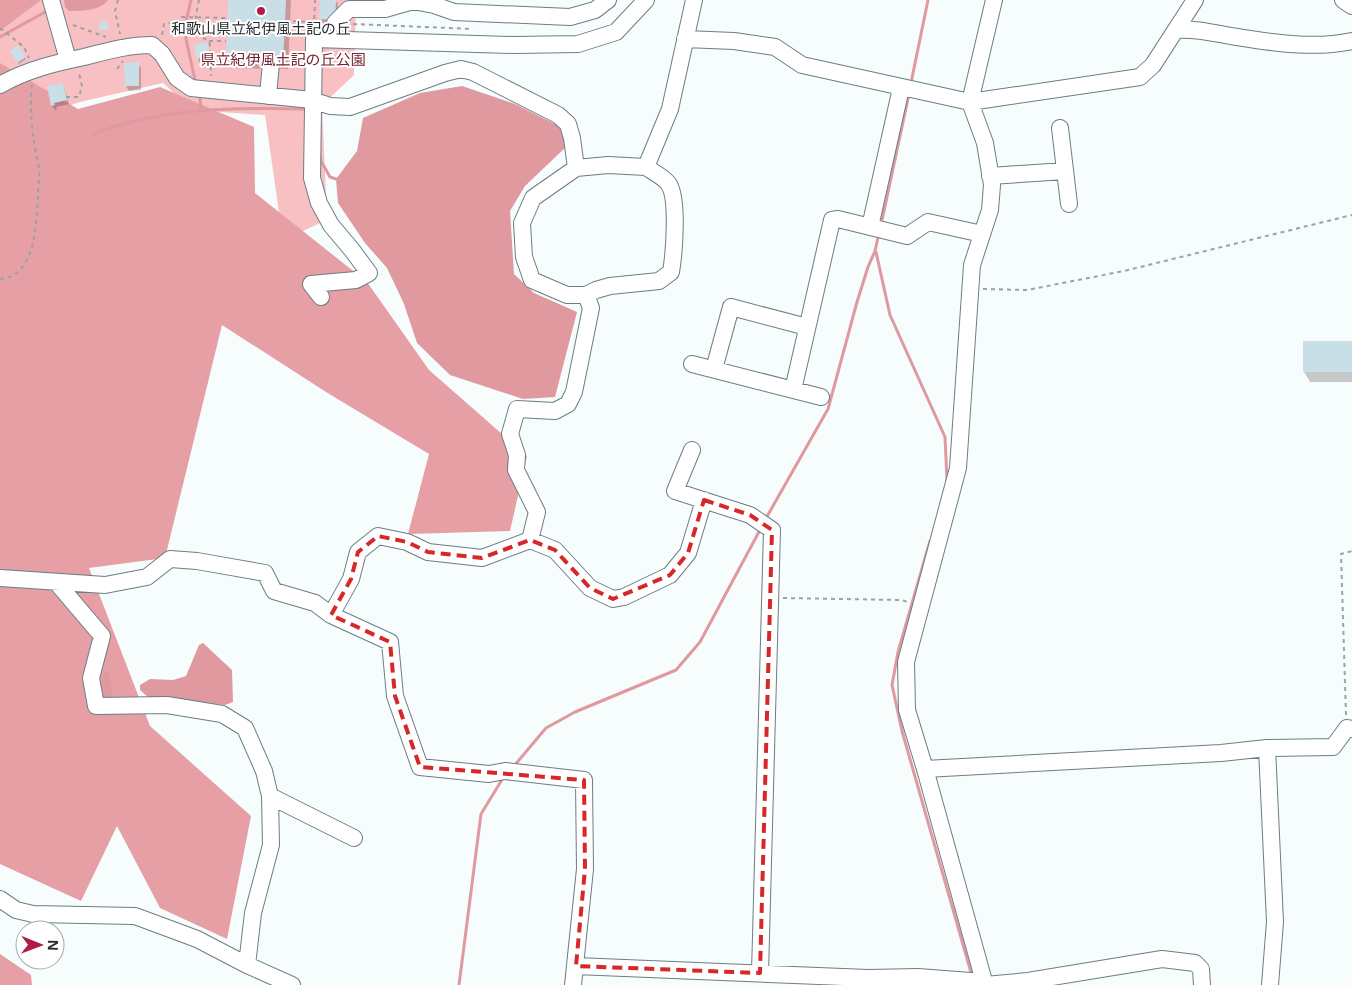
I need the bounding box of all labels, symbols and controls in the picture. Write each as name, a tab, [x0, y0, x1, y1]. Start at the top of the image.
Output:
marker: 和歌山県立紀伊風土記の丘	[255, 5, 267, 17]
place label: 和歌山県立紀伊風土記の丘	[171, 18, 351, 38]
park label: 県立紀伊風土記の丘公園	[200, 49, 366, 69]
north arrow	[15, 920, 65, 970]
text: N	[44, 939, 63, 951]

